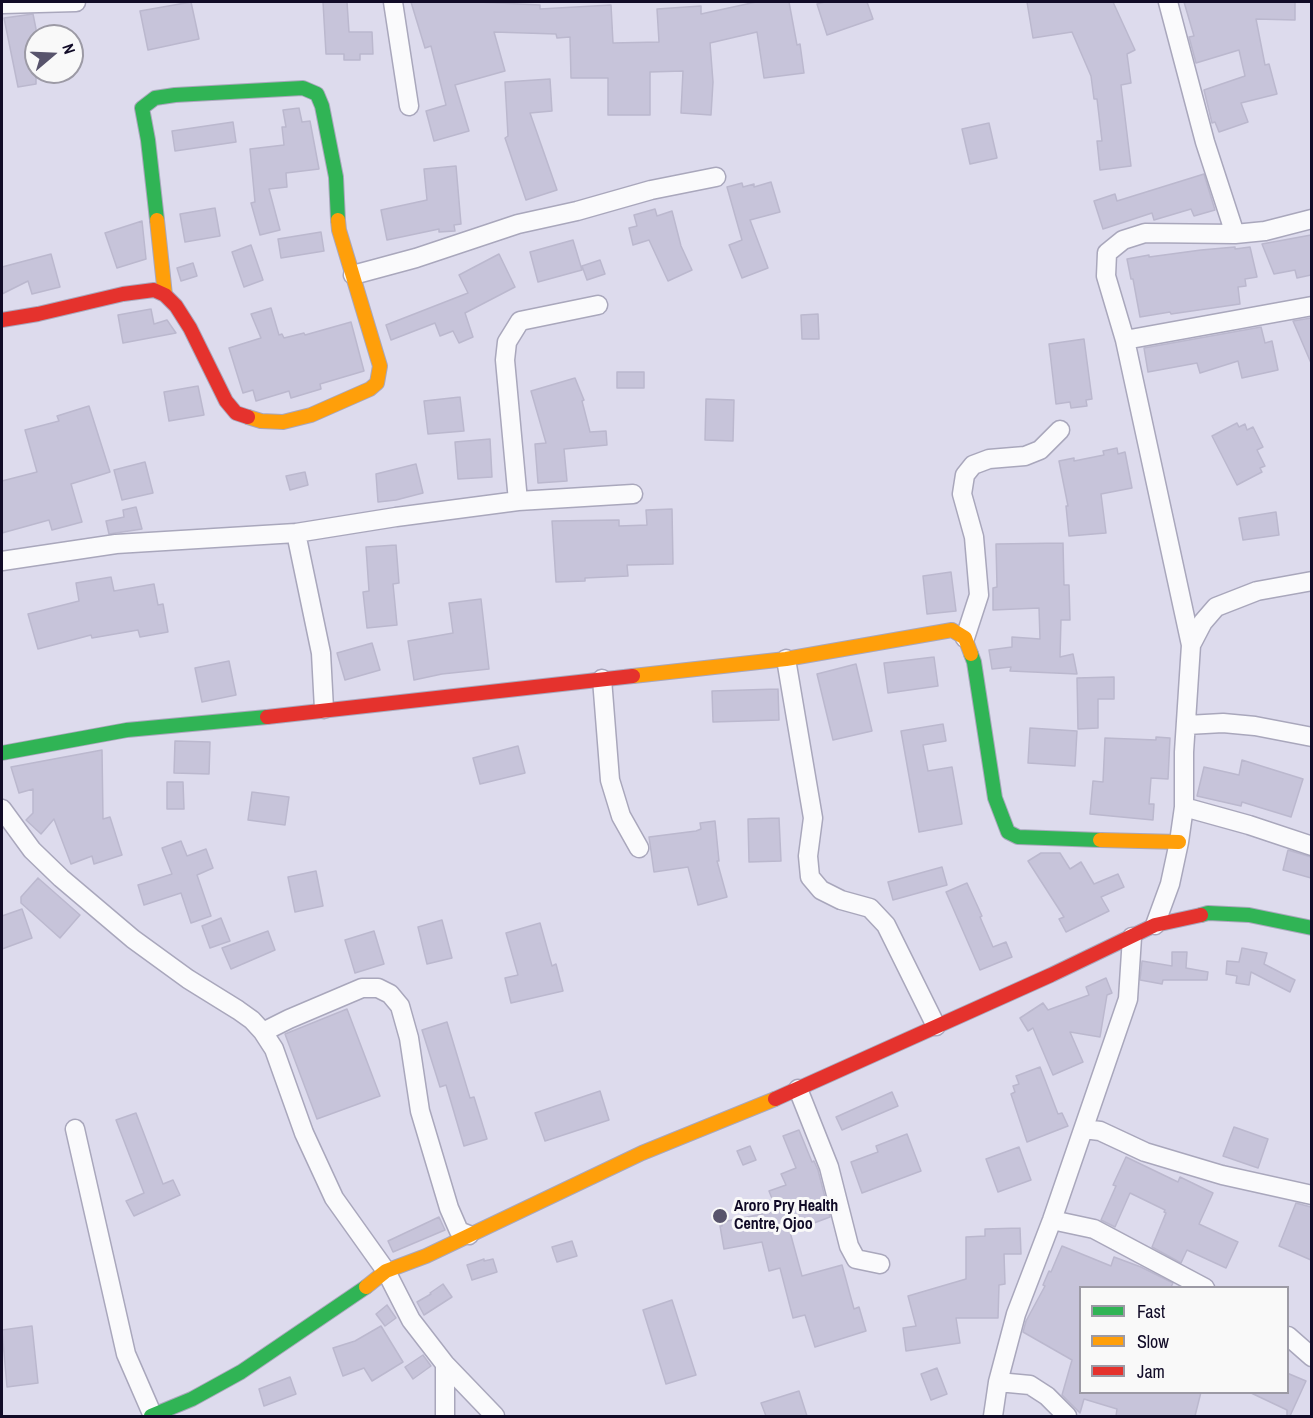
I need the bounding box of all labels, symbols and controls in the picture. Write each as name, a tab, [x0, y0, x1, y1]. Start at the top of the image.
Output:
north arrow	[24, 24, 84, 84]
text: N	[57, 41, 81, 57]
place label: Aroro Pry Health Centre, Ojoo	[734, 1197, 838, 1235]
marker: Aroro Pry Health Centre, Ojoo	[711, 1207, 729, 1225]
legend	[1079, 1286, 1289, 1394]
text: Fast	[1137, 1299, 1165, 1324]
text: Slow	[1137, 1329, 1169, 1354]
text: Jam	[1137, 1359, 1165, 1384]

